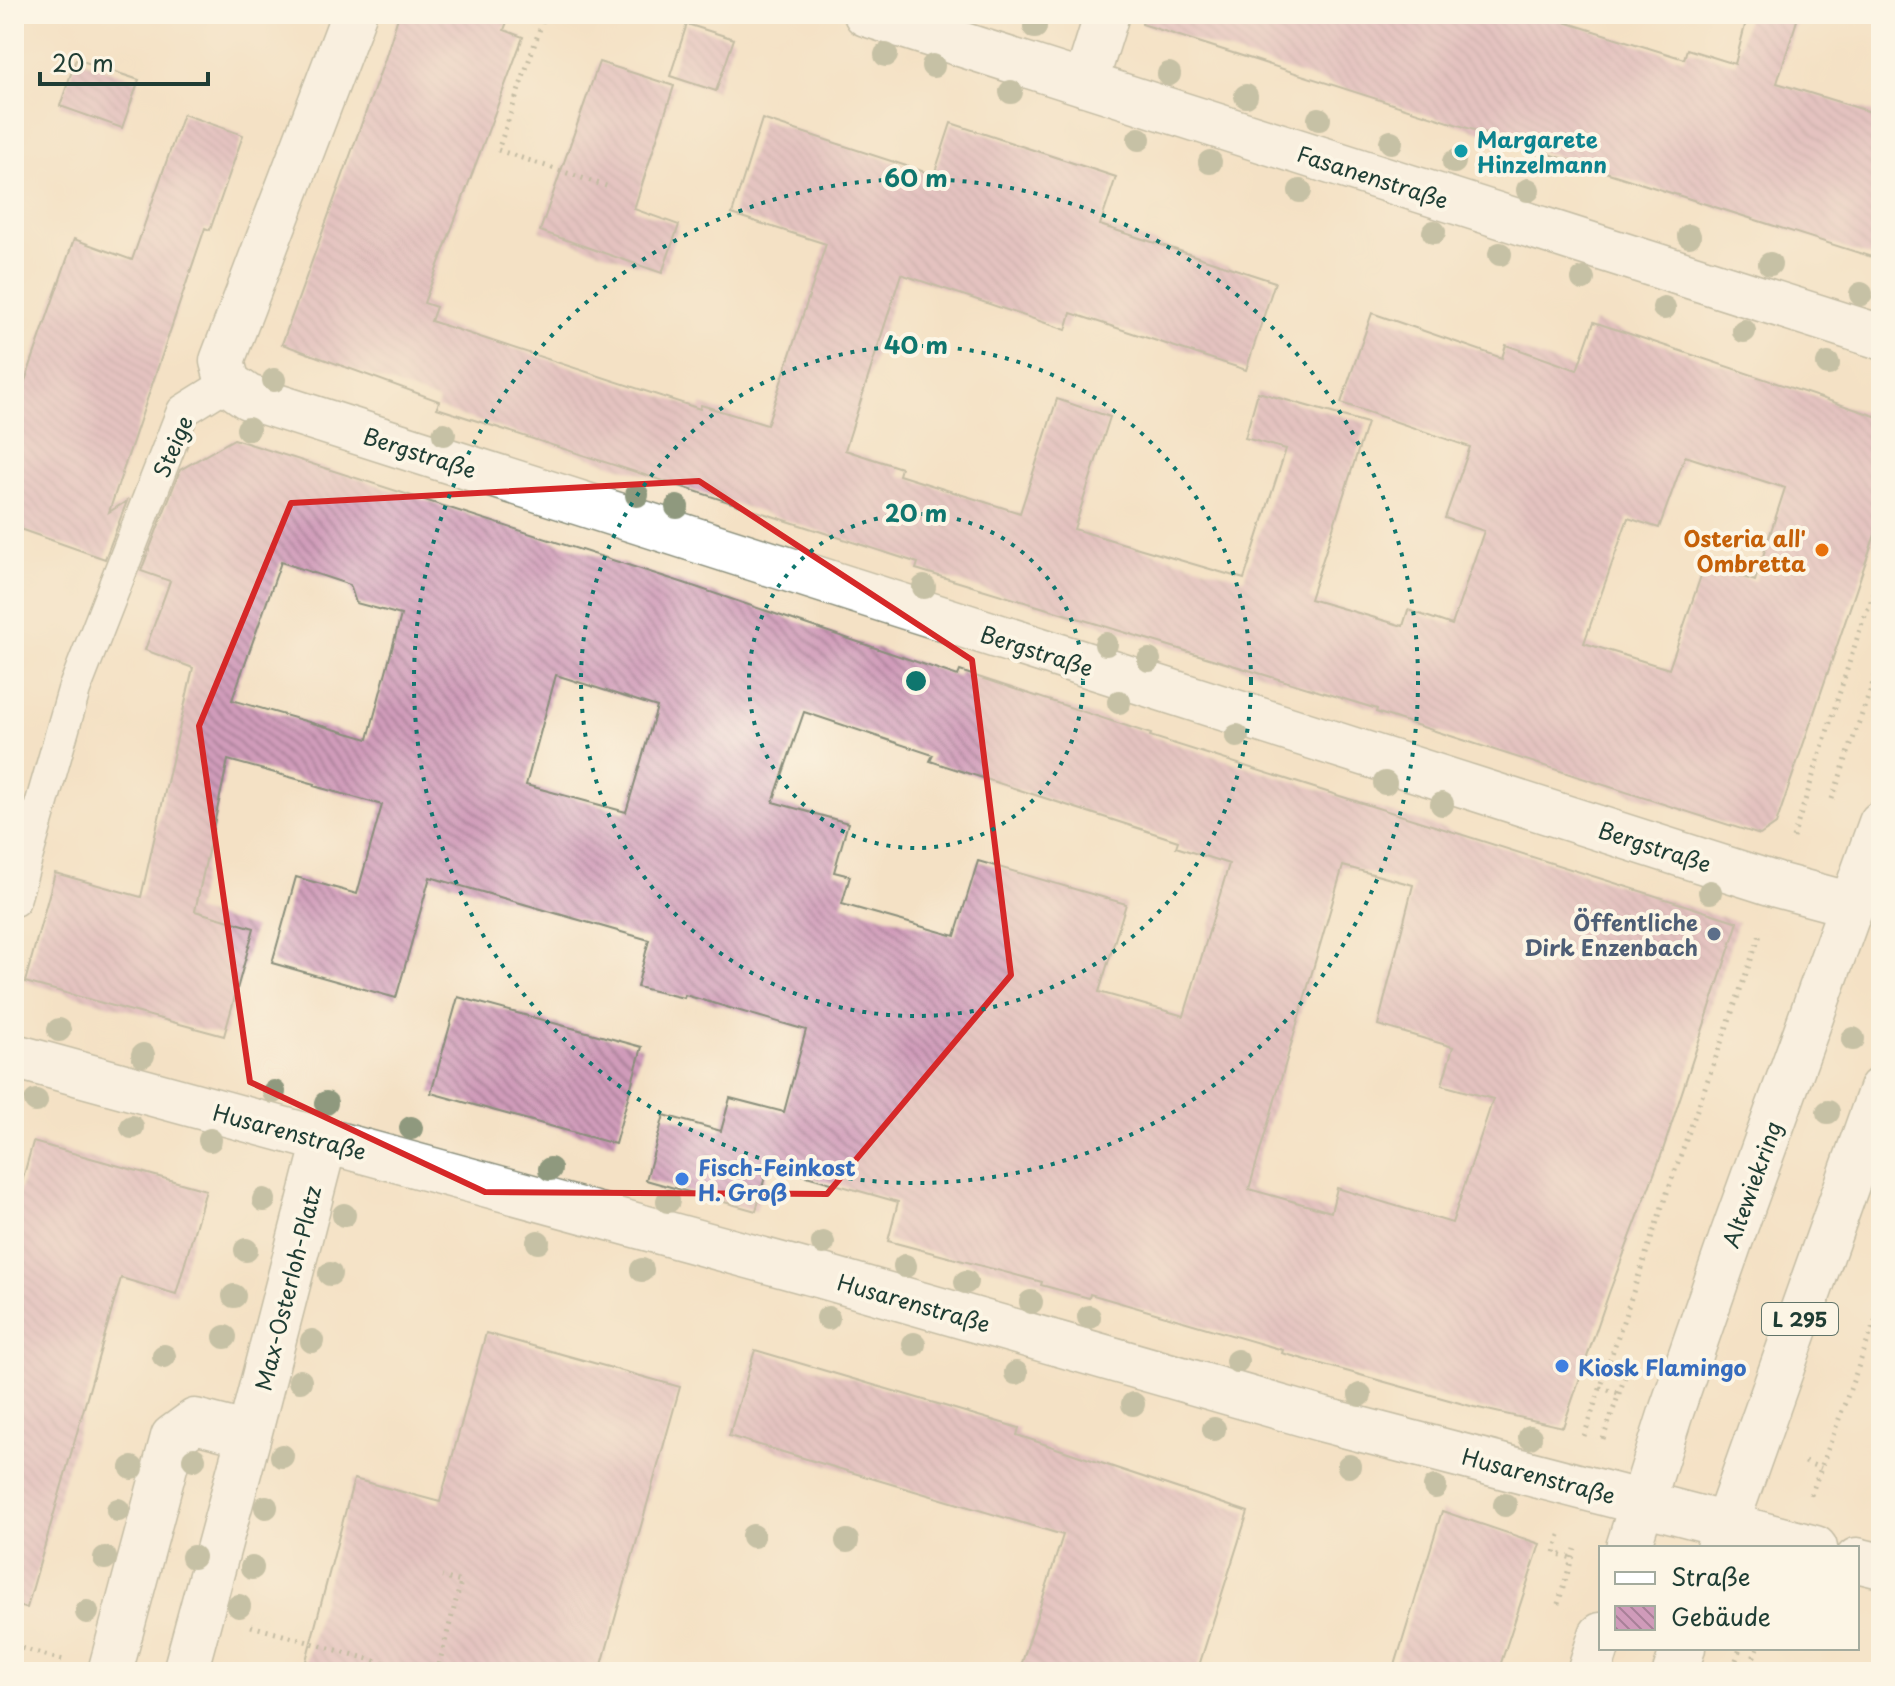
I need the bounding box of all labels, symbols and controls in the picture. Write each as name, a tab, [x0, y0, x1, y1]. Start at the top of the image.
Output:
scale bar	[40, 36, 208, 86]
text: 20 m	[52, 44, 114, 80]
place label: Margarete Hinzelmann	[1477, 122, 1607, 180]
street label: Fasanenstraße	[1293, 136, 1453, 216]
marker: Margarete Hinzelmann	[1452, 142, 1470, 160]
text: 60 m	[884, 159, 948, 195]
text: 40 m	[884, 326, 948, 362]
street label: Steige	[144, 410, 200, 482]
street label: Bergstraße	[359, 418, 481, 486]
text: 20 m	[885, 494, 947, 530]
place label: Osteria all' Ombretta	[1683, 521, 1806, 579]
marker: Osteria all' Ombretta	[1813, 541, 1831, 559]
street label: Bergstraße	[976, 616, 1098, 684]
centre of rings	[902, 667, 930, 695]
street label: Bergstraße	[1594, 812, 1716, 880]
place label: Öffentliche Dirk Enzenbach	[1524, 905, 1698, 963]
marker: Öffentliche Dirk Enzenbach	[1705, 925, 1723, 943]
street label: Husarenstraße	[210, 1095, 370, 1167]
street label: Altewiekring	[1713, 1116, 1789, 1252]
place label: Fisch-Feinkost H. Groß	[698, 1150, 856, 1208]
marker: Fisch-Feinkost H. Groß	[673, 1170, 691, 1188]
street label: Max-Osterloh-Platz	[246, 1182, 328, 1394]
street label: Husarenstraße	[834, 1264, 994, 1340]
road number: L 295	[1762, 1303, 1838, 1335]
place label: Kiosk Flamingo	[1578, 1350, 1747, 1383]
marker: Kiosk Flamingo	[1553, 1357, 1571, 1375]
street label: Husarenstraße	[1459, 1439, 1619, 1511]
legend	[1599, 1546, 1859, 1650]
text: Straße	[1671, 1558, 1750, 1594]
text: Gebäude	[1671, 1598, 1771, 1634]

